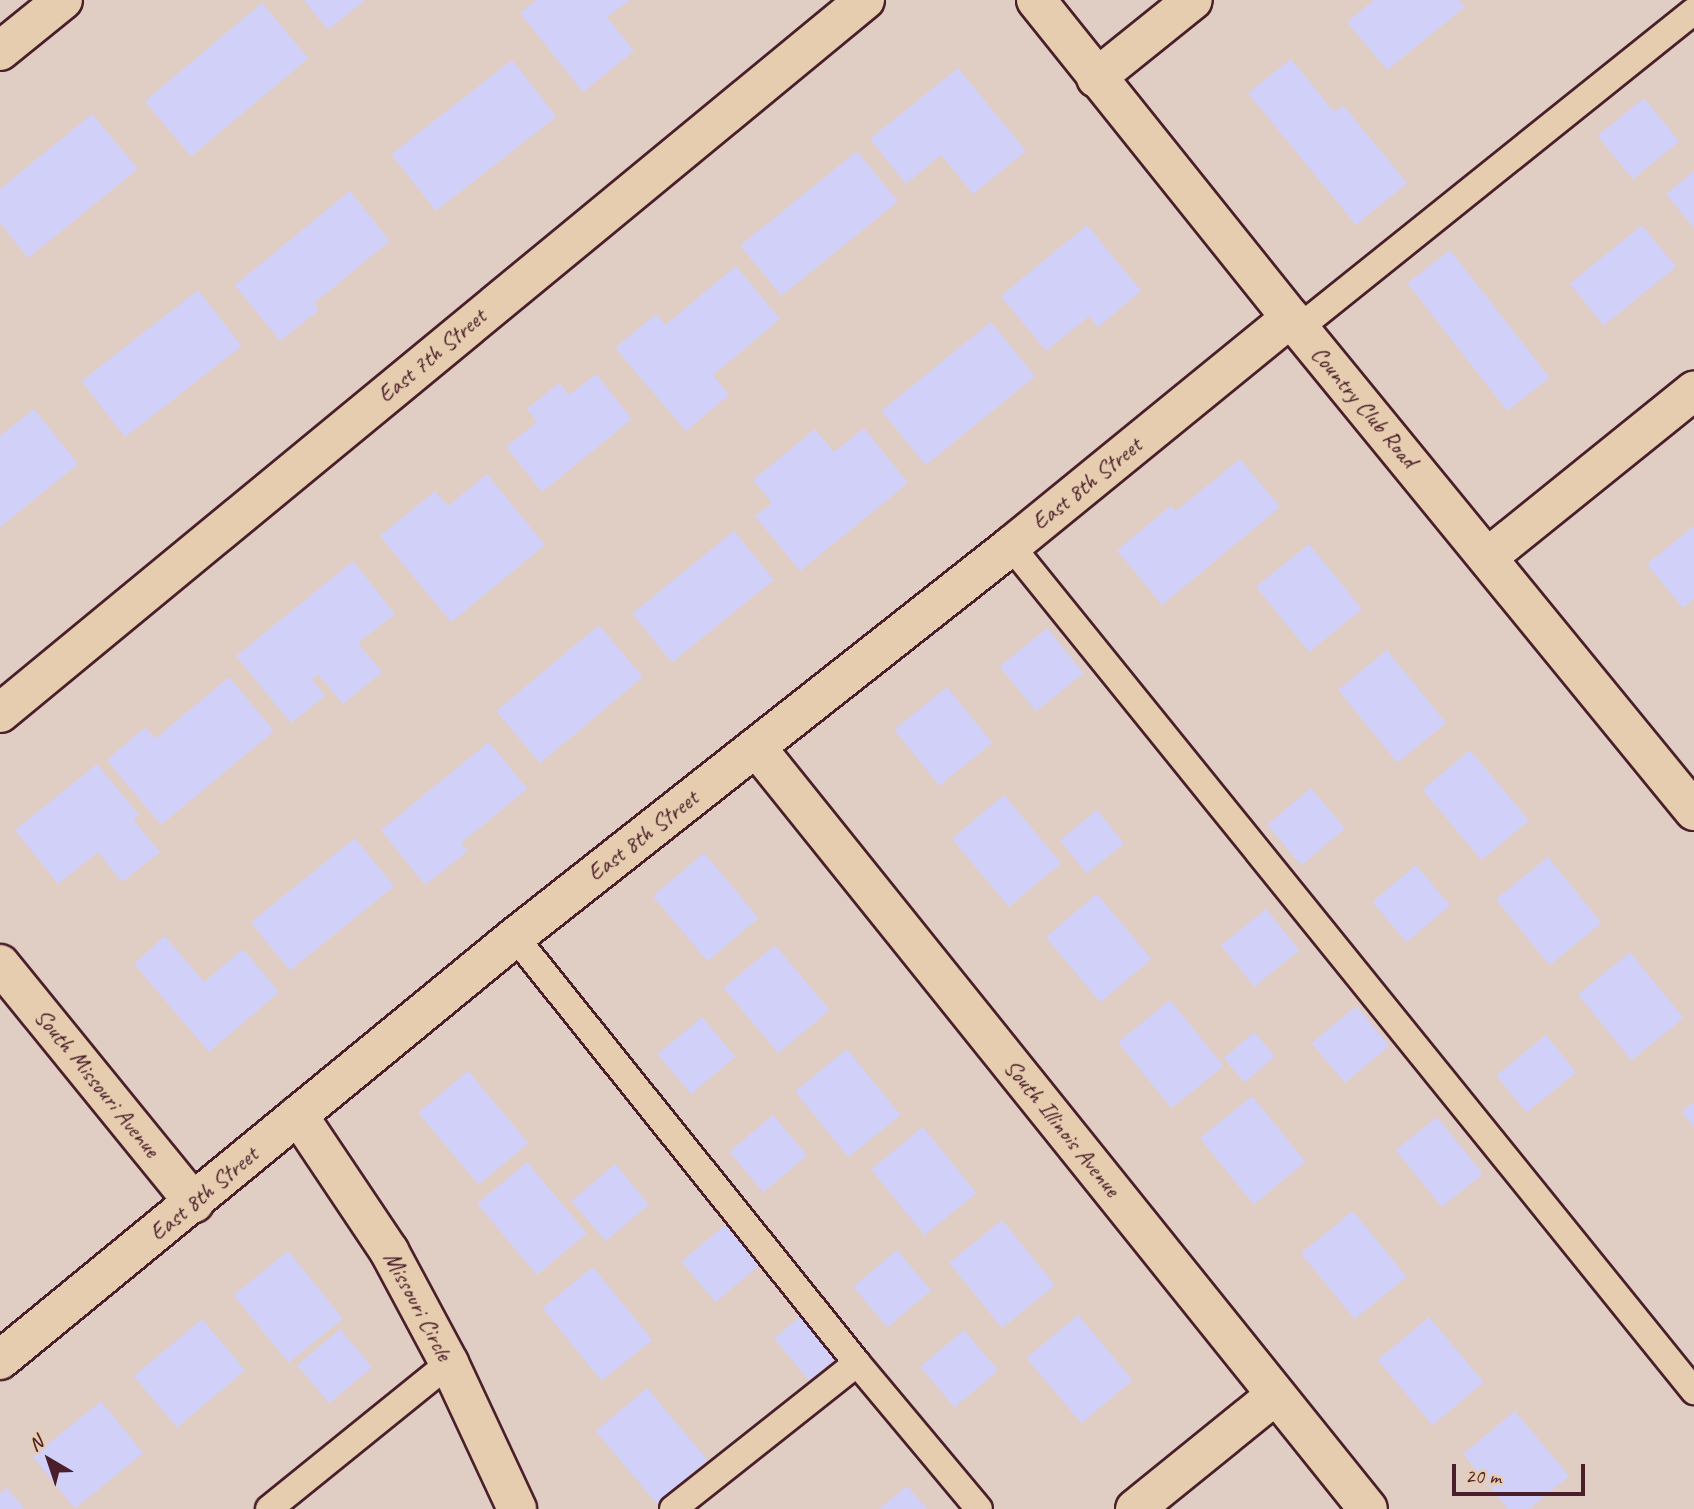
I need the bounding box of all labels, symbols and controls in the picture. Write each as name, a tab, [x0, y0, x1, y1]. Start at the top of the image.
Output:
street label: East 7th Street	[372, 302, 492, 410]
street label: Country Club Road	[1304, 340, 1424, 474]
street label: East 8th Street	[1026, 431, 1148, 537]
street label: East 8th Street	[582, 784, 704, 888]
street label: South Missouri Avenue	[28, 1003, 166, 1163]
street label: South Illinois Avenue	[998, 1053, 1126, 1203]
street label: East 8th Street	[144, 1140, 264, 1248]
street label: Missouri Circle	[377, 1247, 459, 1365]
north arrow	[14, 1425, 84, 1495]
text: N	[24, 1431, 48, 1457]
scale bar	[1456, 1450, 1589, 1494]
text: 20 m	[1465, 1463, 1501, 1489]

